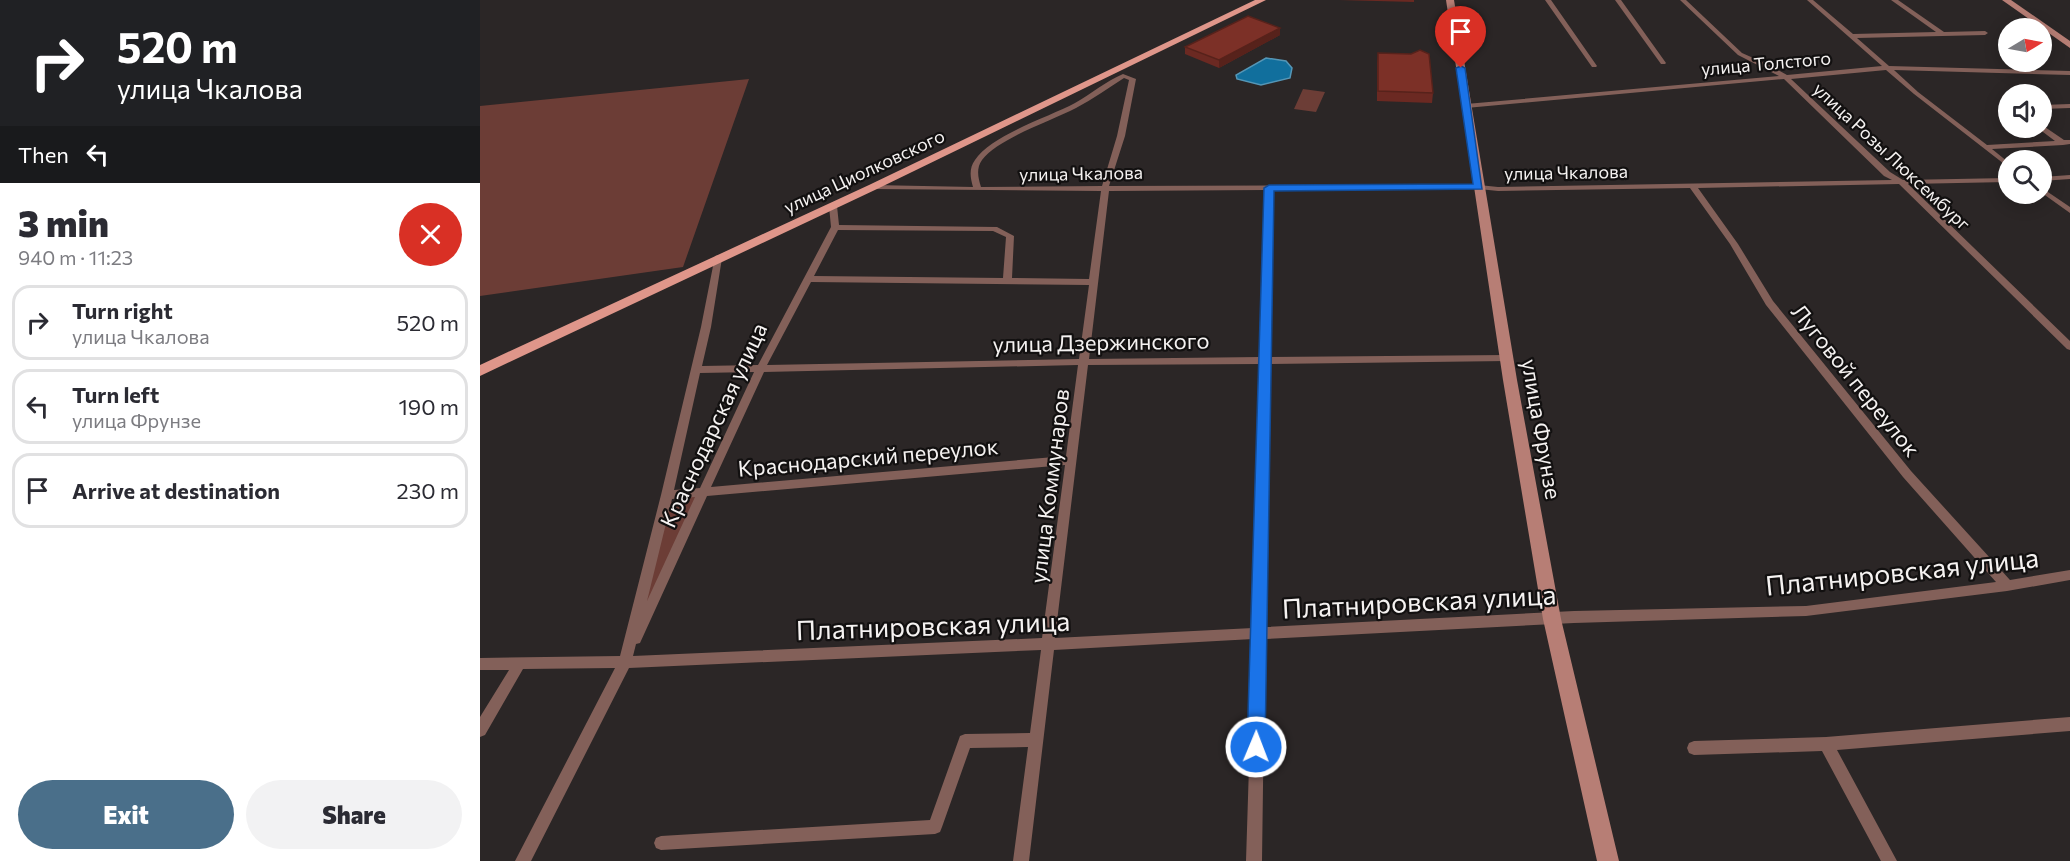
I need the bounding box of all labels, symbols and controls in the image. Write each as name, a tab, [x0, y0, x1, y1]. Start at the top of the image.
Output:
pin	[1435, 6, 1486, 68]
icon: arrive	[1444, 15, 1477, 48]
north arrow	[1998, 18, 2052, 72]
map controls	[1998, 18, 2052, 204]
text: 520 m	[117, 20, 238, 72]
icon: right	[18, 24, 96, 102]
street label: улица Толстого	[1700, 46, 1832, 80]
text: улица Чкалова	[117, 72, 303, 105]
street label: улица Розы Люксембург	[1809, 77, 1975, 235]
button: sound	[1998, 84, 2052, 138]
street label: улица Циолковского	[780, 124, 948, 218]
icon: left	[81, 138, 114, 171]
text: Then	[18, 141, 69, 168]
button: search	[1998, 150, 2052, 204]
street label: улица Чкалова	[1504, 160, 1628, 184]
street label: улица Чкалова	[1019, 161, 1143, 185]
text: 3 min	[18, 200, 109, 244]
button: close	[399, 203, 462, 266]
text: 940 m · 11:23	[18, 245, 133, 269]
text: Turn right	[72, 297, 173, 324]
street label: Луговой переулок	[1786, 298, 1926, 462]
icon: right	[21, 306, 54, 339]
text: 520 m	[396, 309, 459, 336]
street label: Краснодарская улица	[654, 318, 772, 532]
text: улица Чкалова	[72, 324, 210, 348]
street label: улица Дзержинского	[992, 327, 1210, 357]
street label: улица Фрунзе	[1516, 357, 1568, 501]
text: Turn left	[72, 381, 159, 408]
street label: улица Коммунаров	[1024, 387, 1074, 585]
icon: left	[21, 390, 54, 423]
text: 190 m	[398, 393, 459, 420]
text: улица Фрунзе	[72, 408, 201, 432]
street label: Краснодарский переулок	[737, 432, 1000, 482]
icon: arrive	[21, 474, 54, 507]
text: Arrive at destination	[72, 477, 280, 504]
text: 230 m	[396, 477, 459, 504]
street label: Платнировская улица	[1764, 540, 2040, 602]
street label: Платнировская улица	[1281, 577, 1557, 625]
street label: Платнировская улица	[795, 604, 1071, 646]
position arrow	[1224, 715, 1288, 779]
button: Exit	[18, 780, 234, 849]
button: Share	[246, 780, 462, 849]

